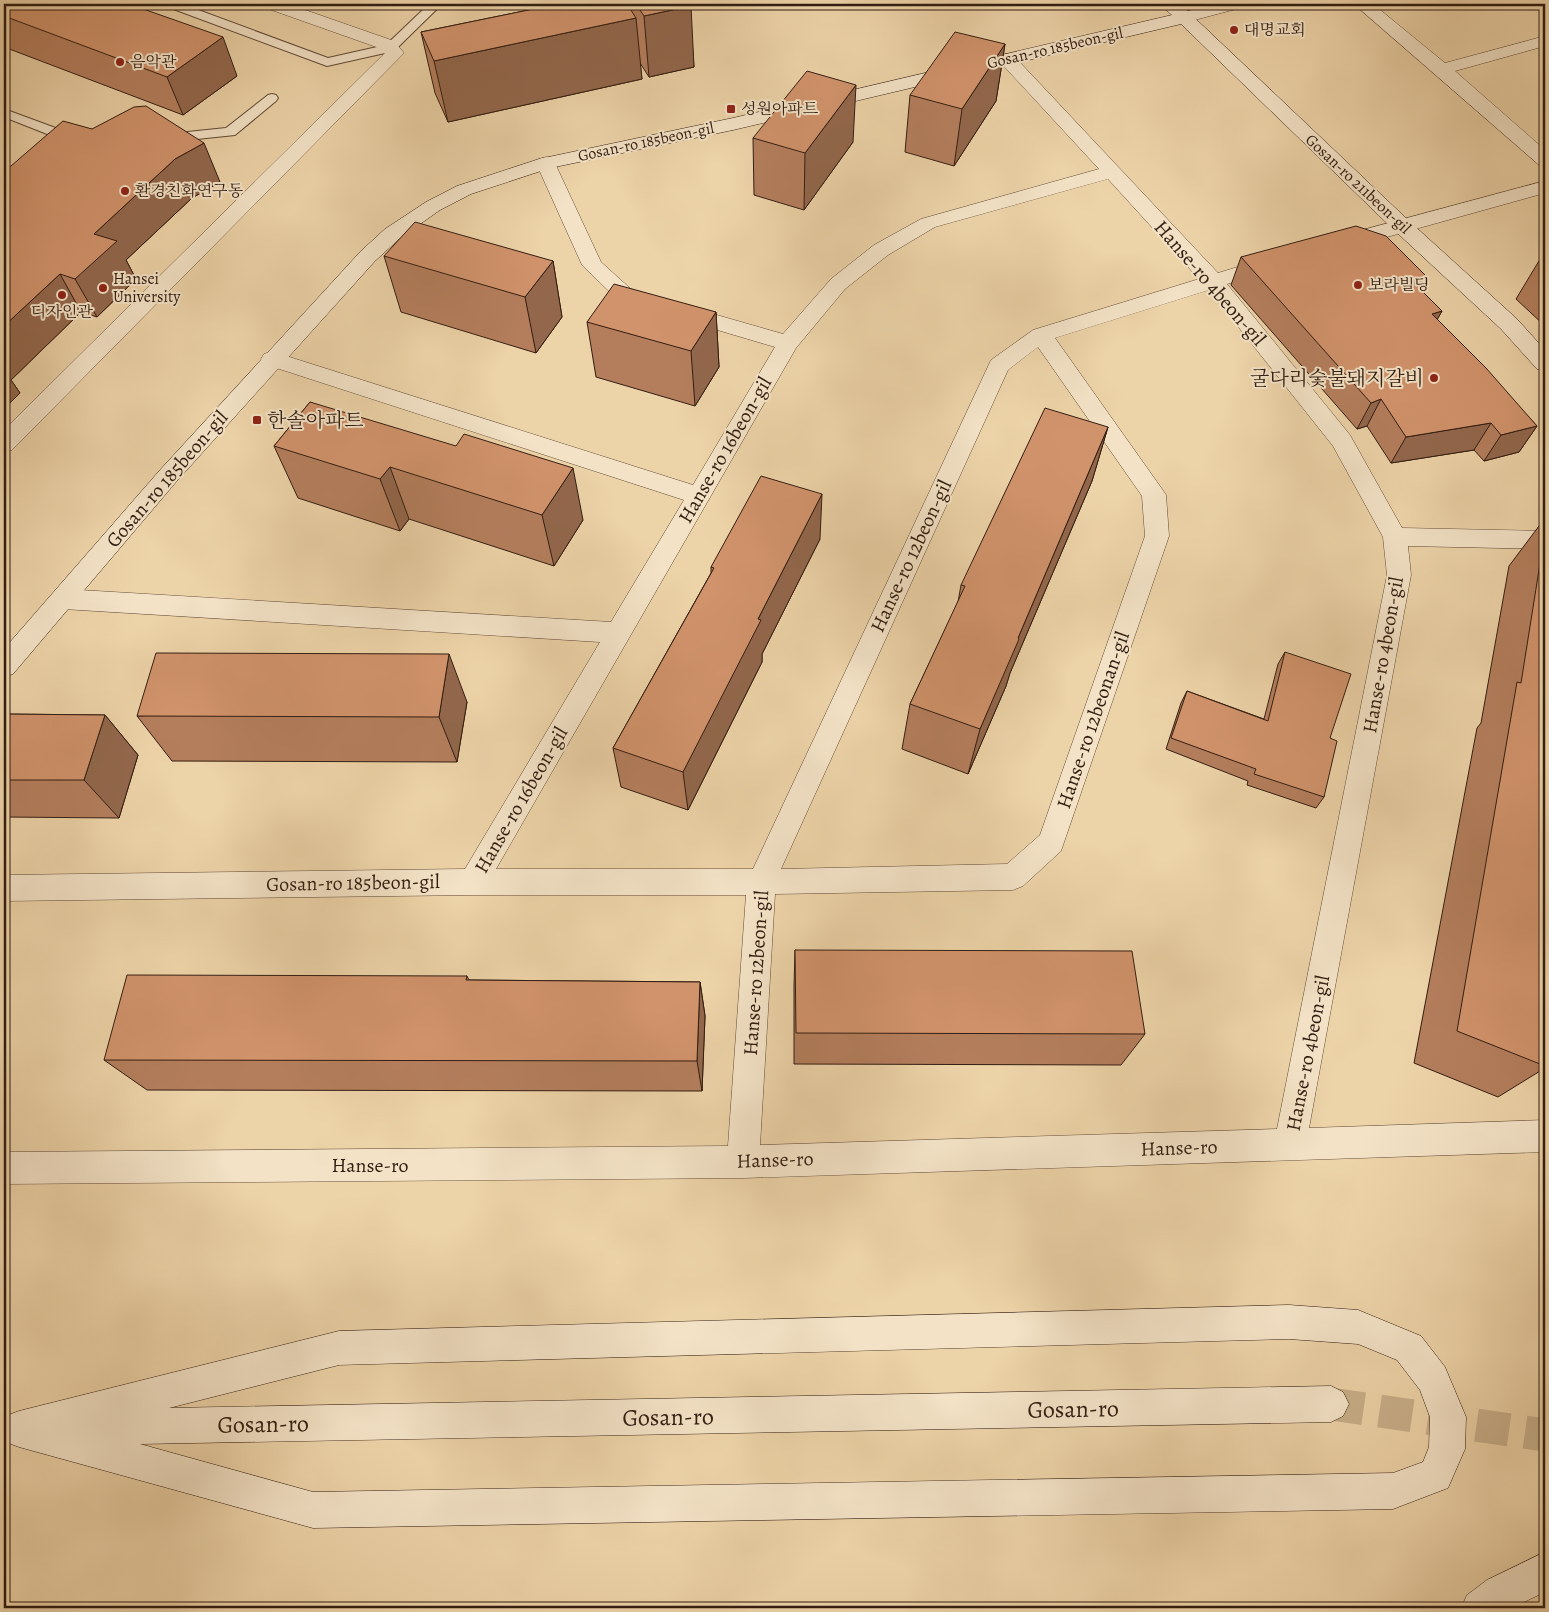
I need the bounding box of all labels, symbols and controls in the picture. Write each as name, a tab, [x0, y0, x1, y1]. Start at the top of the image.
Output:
place label: 대명교회	[1244, 19, 1306, 41]
street label: Gosan-ro 185beon-gil	[985, 22, 1125, 74]
marker: 대명교회	[1228, 24, 1240, 36]
place label: 음악관	[130, 51, 177, 73]
marker: 음악관	[114, 56, 126, 68]
place label: 성원아파트	[741, 98, 819, 120]
marker: 성원아파트	[725, 103, 737, 115]
street label: Gosan-ro 185beon-gil	[576, 117, 716, 167]
street label: Gosan-ro 211beon-gil	[1300, 129, 1416, 239]
place label: 환경친화연구동	[135, 180, 244, 202]
marker: 환경친화연구동	[119, 185, 131, 197]
street label: Hanse-ro 4beon-gil	[1148, 214, 1272, 352]
place label: Hansei University	[113, 268, 181, 308]
place label: 보라빌딩	[1368, 274, 1430, 296]
marker: 보라빌딩	[1352, 279, 1364, 291]
marker: Hansei University	[97, 282, 109, 294]
marker: 디자인관	[56, 289, 68, 301]
place label: 디자인관	[31, 301, 93, 323]
place label: 굴다리숯불돼지갈비	[1250, 365, 1424, 392]
street label: Hanse-ro 16beon-gil	[672, 372, 778, 528]
marker: 굴다리숯불돼지갈비	[1428, 372, 1440, 384]
street label: Gosan-ro 185beon-gil	[100, 405, 234, 553]
place label: 한솔아파트	[267, 407, 364, 434]
marker: 한솔아파트	[251, 414, 263, 426]
street label: Hanse-ro 12beon-gil	[864, 475, 958, 637]
street label: Hanse-ro 4beon-gil	[1356, 575, 1410, 735]
street label: Hanse-ro 12beonan-gil	[1050, 628, 1136, 812]
street label: Hanse-ro 16beon-gil	[468, 722, 574, 878]
street label: Gosan-ro 185beon-gil	[266, 868, 440, 898]
street label: Hanse-ro 12beon-gil	[737, 889, 775, 1056]
street label: Hanse-ro 4beon-gil	[1280, 973, 1336, 1133]
street label: Hanse-ro	[1140, 1133, 1218, 1163]
street label: Hanse-ro	[736, 1145, 814, 1175]
street label: Hanse-ro	[332, 1152, 409, 1179]
street label: Gosan-ro	[1027, 1392, 1119, 1426]
street label: Gosan-ro	[622, 1400, 714, 1434]
street label: Gosan-ro	[217, 1407, 309, 1441]

